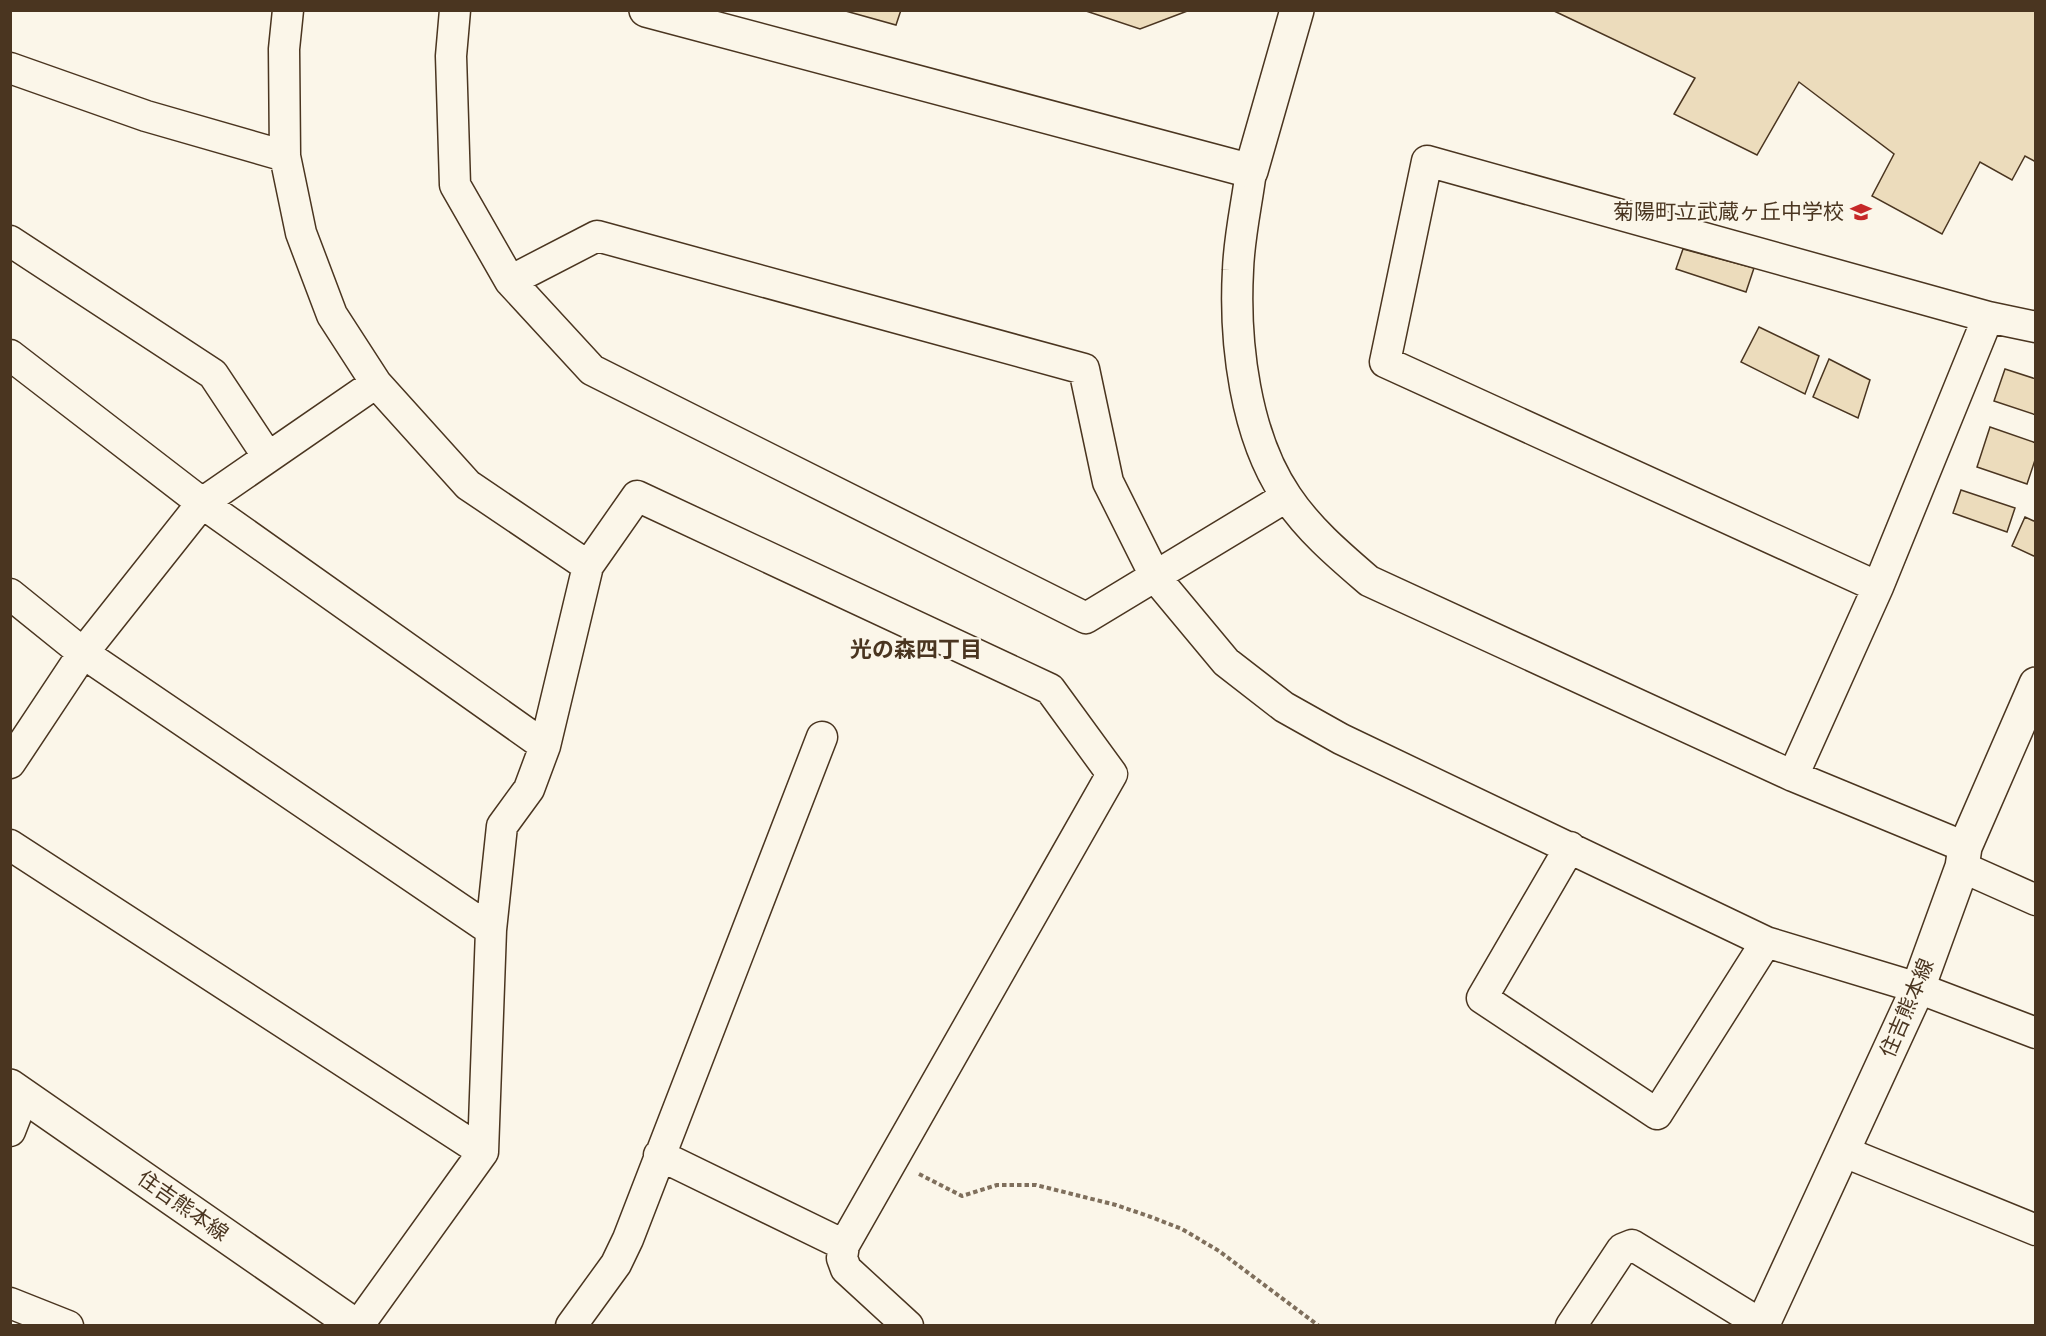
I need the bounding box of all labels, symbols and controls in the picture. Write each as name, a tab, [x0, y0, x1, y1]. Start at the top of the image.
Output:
place label: 菊陽町立武蔵ヶ丘中学校	[1613, 199, 1844, 224]
school or university icon: 菊陽町立武蔵ヶ丘中学校	[1849, 200, 1873, 224]
district label: 光の森四丁目	[850, 636, 982, 663]
street label: 住吉熊本線	[1875, 955, 1939, 1061]
street label: 住吉熊本線	[133, 1165, 233, 1246]

